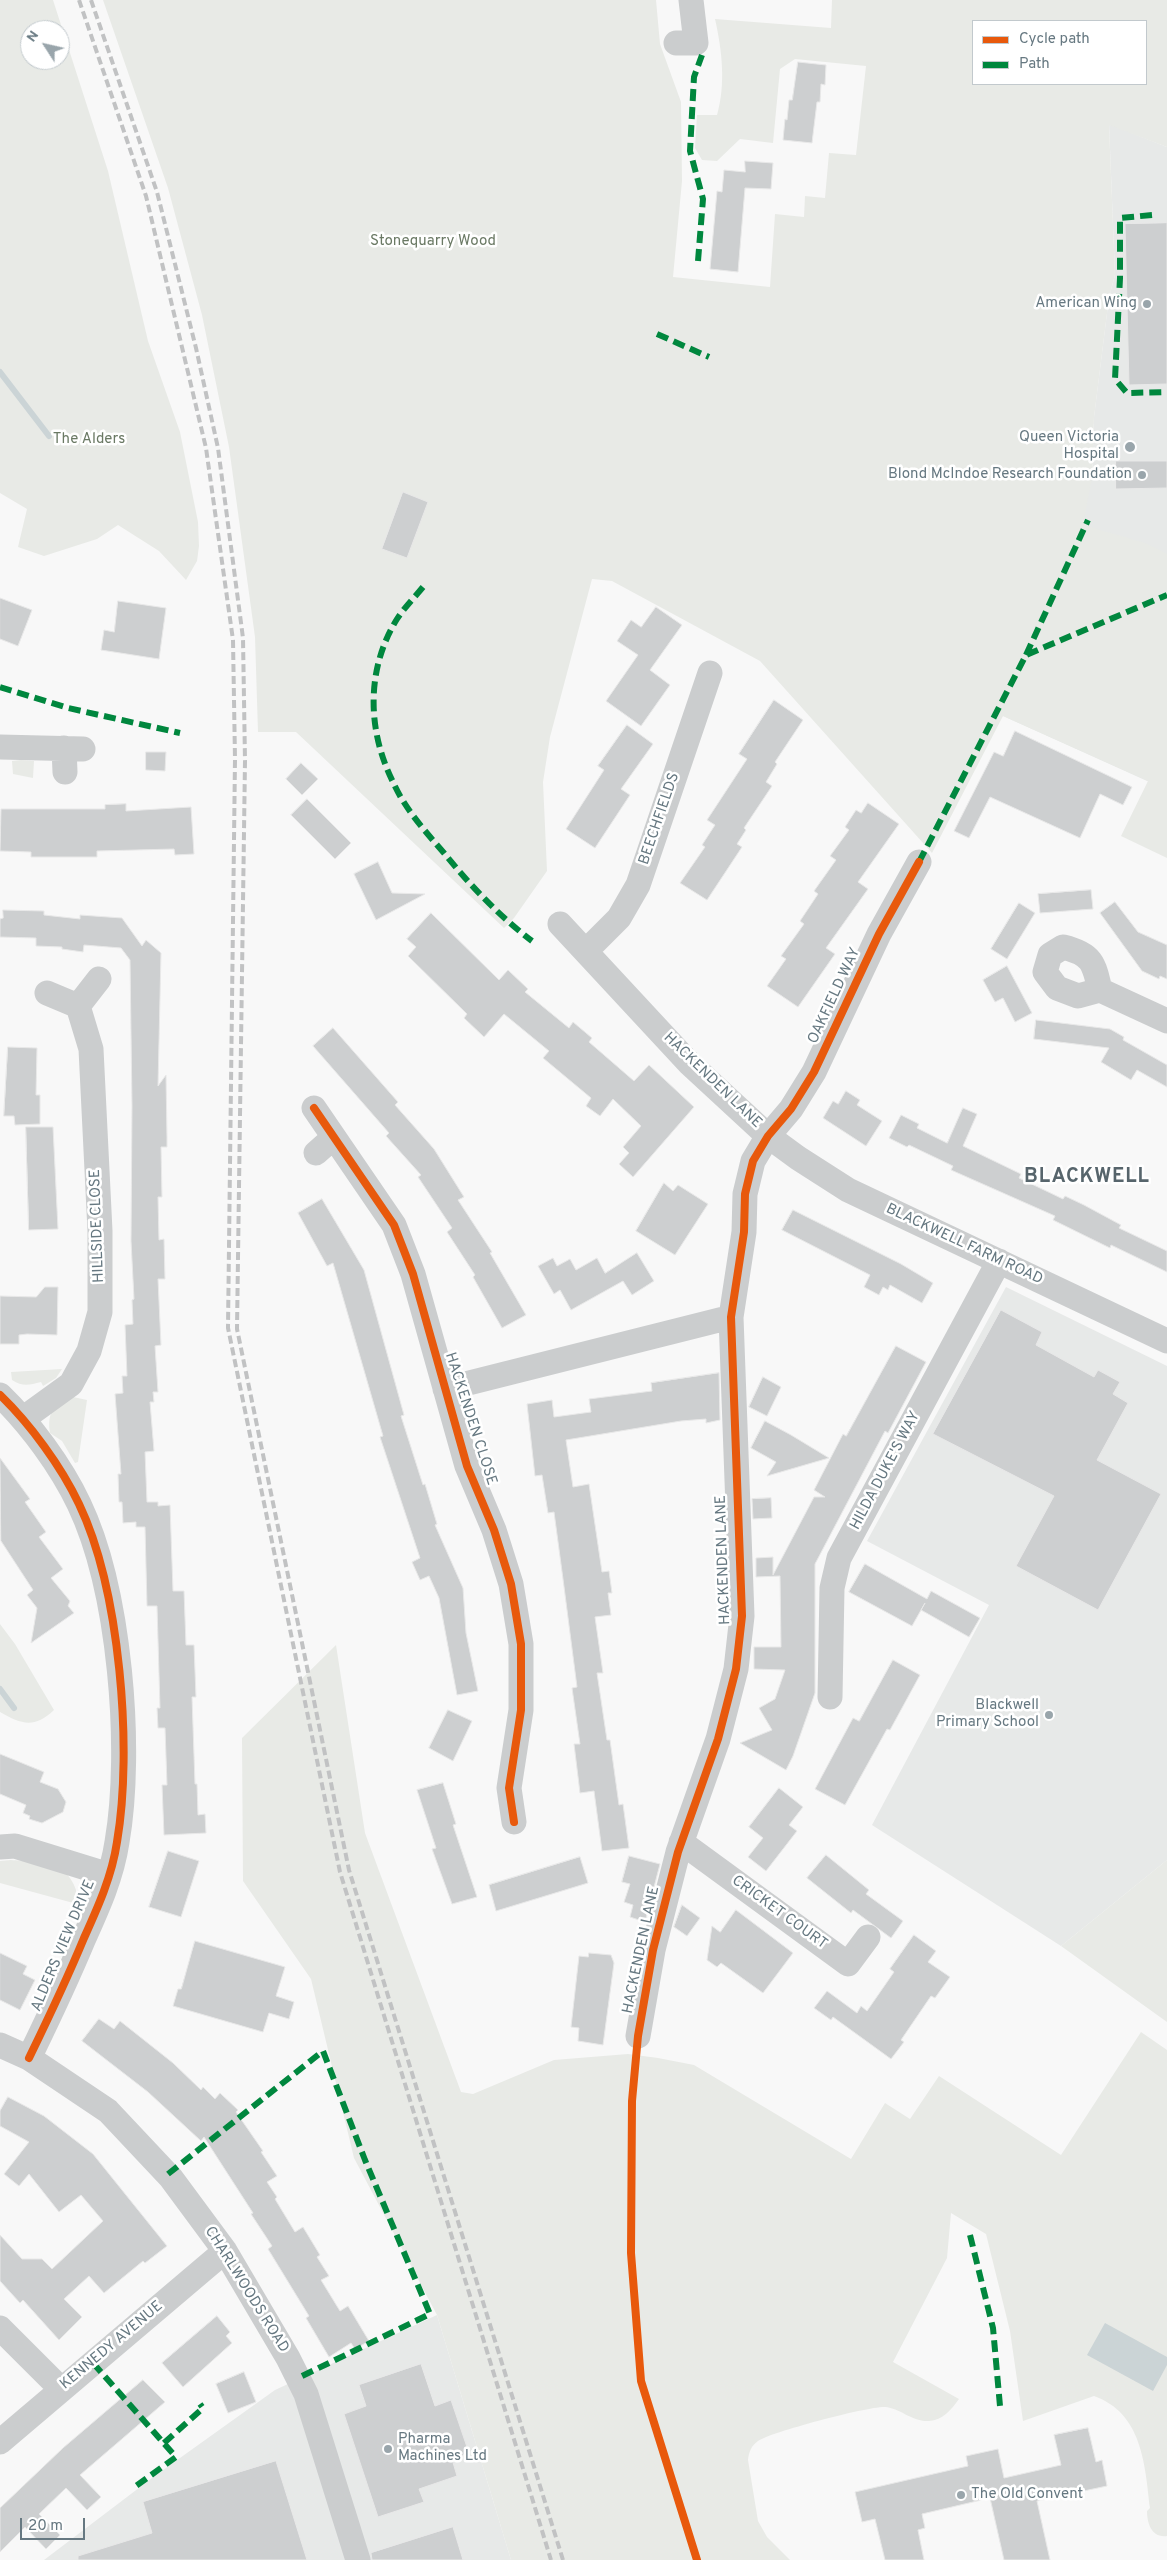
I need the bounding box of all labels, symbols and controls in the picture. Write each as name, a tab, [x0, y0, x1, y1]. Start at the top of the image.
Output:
north arrow	[20, 20, 70, 70]
legend	[972, 20, 1147, 85]
text: N	[23, 28, 43, 46]
text: Cycle path	[1019, 30, 1090, 49]
text: Path	[1019, 55, 1050, 74]
park label: Stonequarry Wood	[370, 233, 496, 251]
place label: American Wing	[1035, 295, 1137, 313]
marker: American Wing	[1141, 298, 1153, 310]
place label: Queen Victoria Hospital	[1019, 429, 1119, 464]
park label: The Alders	[53, 431, 125, 449]
marker: Queen Victoria Hospital	[1123, 440, 1137, 454]
place label: Blond McIndoe Research Foundation	[888, 466, 1132, 484]
marker: Blond McIndoe Research Foundation	[1136, 469, 1148, 481]
street label: BEECHFIELDS	[636, 771, 684, 867]
street label: OAKFIELD WAY	[805, 945, 865, 1047]
street label: HACKENDEN LANE	[659, 1029, 765, 1133]
district label: BLACKWELL	[1023, 1166, 1151, 1190]
street label: HILLSIDE CLOSE	[87, 1169, 109, 1283]
street label: BLACKWELL FARM ROAD	[883, 1201, 1045, 1289]
street label: HACKENDEN CLOSE	[440, 1350, 500, 1488]
street label: HILDA DUKE'S WAY	[847, 1409, 925, 1533]
street label: HACKENDEN LANE	[713, 1495, 735, 1625]
place label: Blackwell Primary School	[936, 1697, 1039, 1732]
marker: Blackwell Primary School	[1043, 1709, 1055, 1721]
street label: CRICKET COURT	[728, 1872, 830, 1954]
street label: ALDERS VIEW DRIVE	[28, 1877, 100, 2015]
street label: HACKENDEN LANE	[620, 1885, 664, 2015]
street label: CHARLWOODS ROAD	[200, 2224, 292, 2356]
street label: KENNEDY AVENUE	[57, 2298, 167, 2394]
place label: Pharma Machines Ltd	[398, 2431, 487, 2466]
marker: Pharma Machines Ltd	[382, 2443, 394, 2455]
place label: The Old Convent	[971, 2486, 1083, 2504]
marker: The Old Convent	[955, 2489, 967, 2501]
scale bar	[22, 2508, 88, 2540]
text: 20 m	[28, 2517, 63, 2536]

